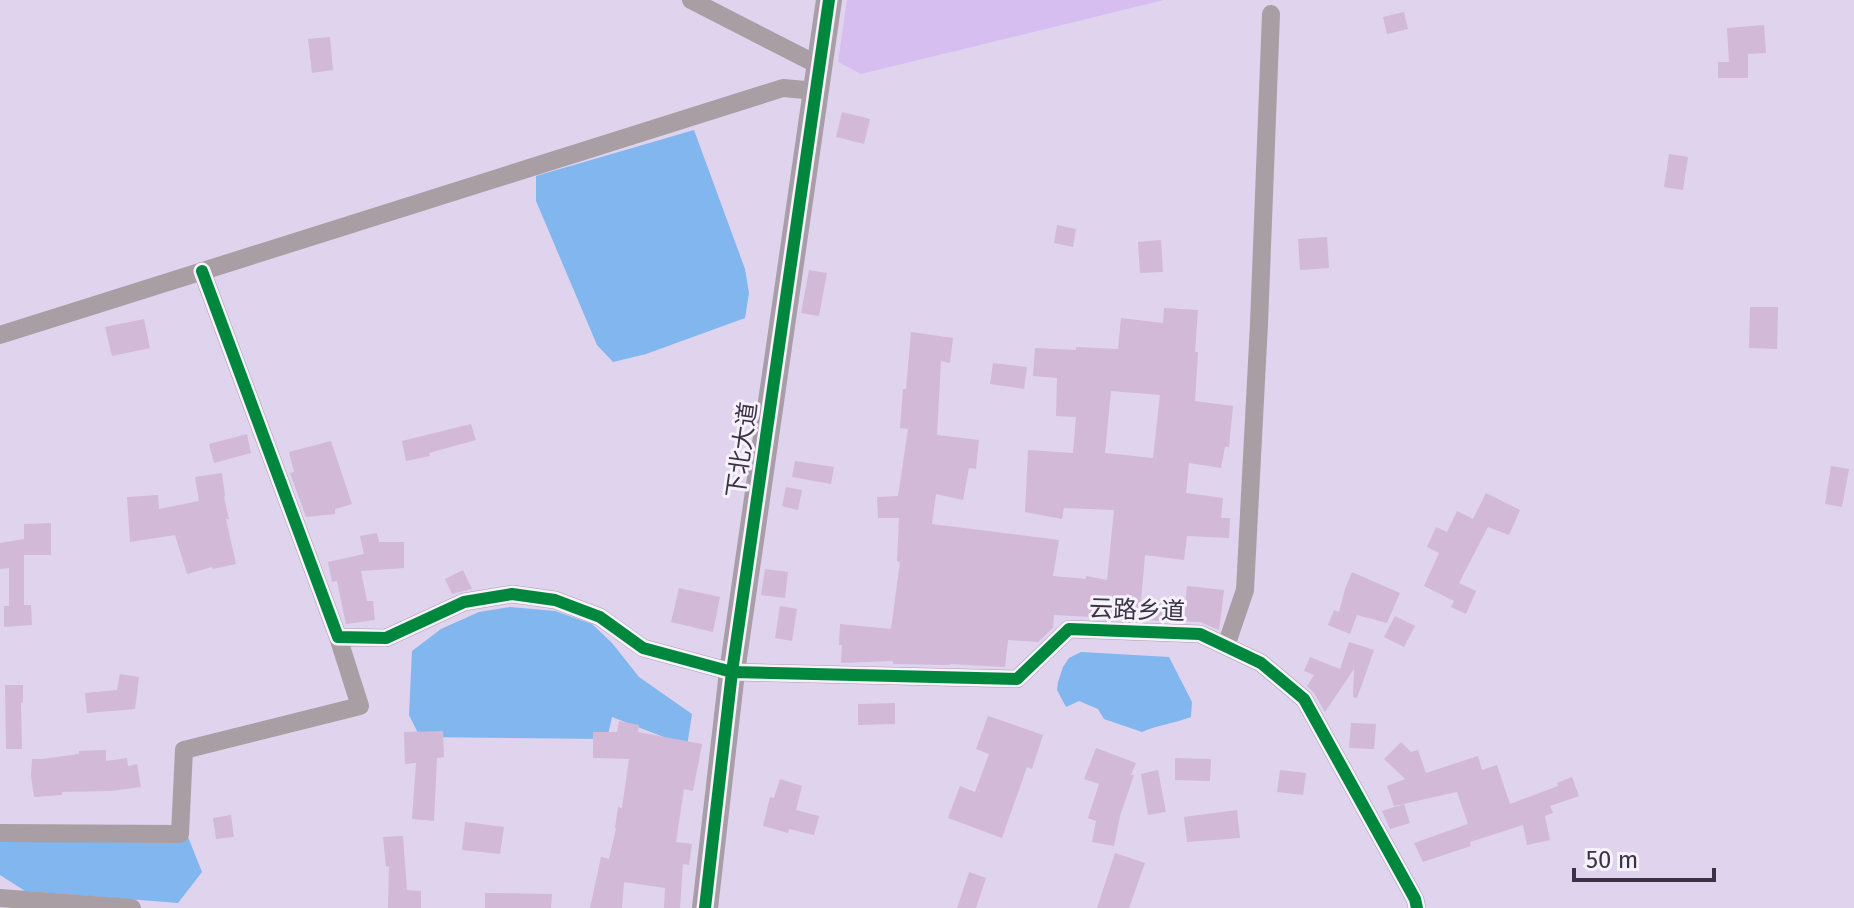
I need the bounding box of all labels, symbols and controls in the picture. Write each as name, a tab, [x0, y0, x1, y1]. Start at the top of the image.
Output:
street label: 下北大道	[721, 401, 763, 499]
street label: 云路乡道	[1089, 594, 1185, 626]
scale bar	[1574, 832, 1714, 882]
text: 50 m	[1586, 846, 1638, 874]

